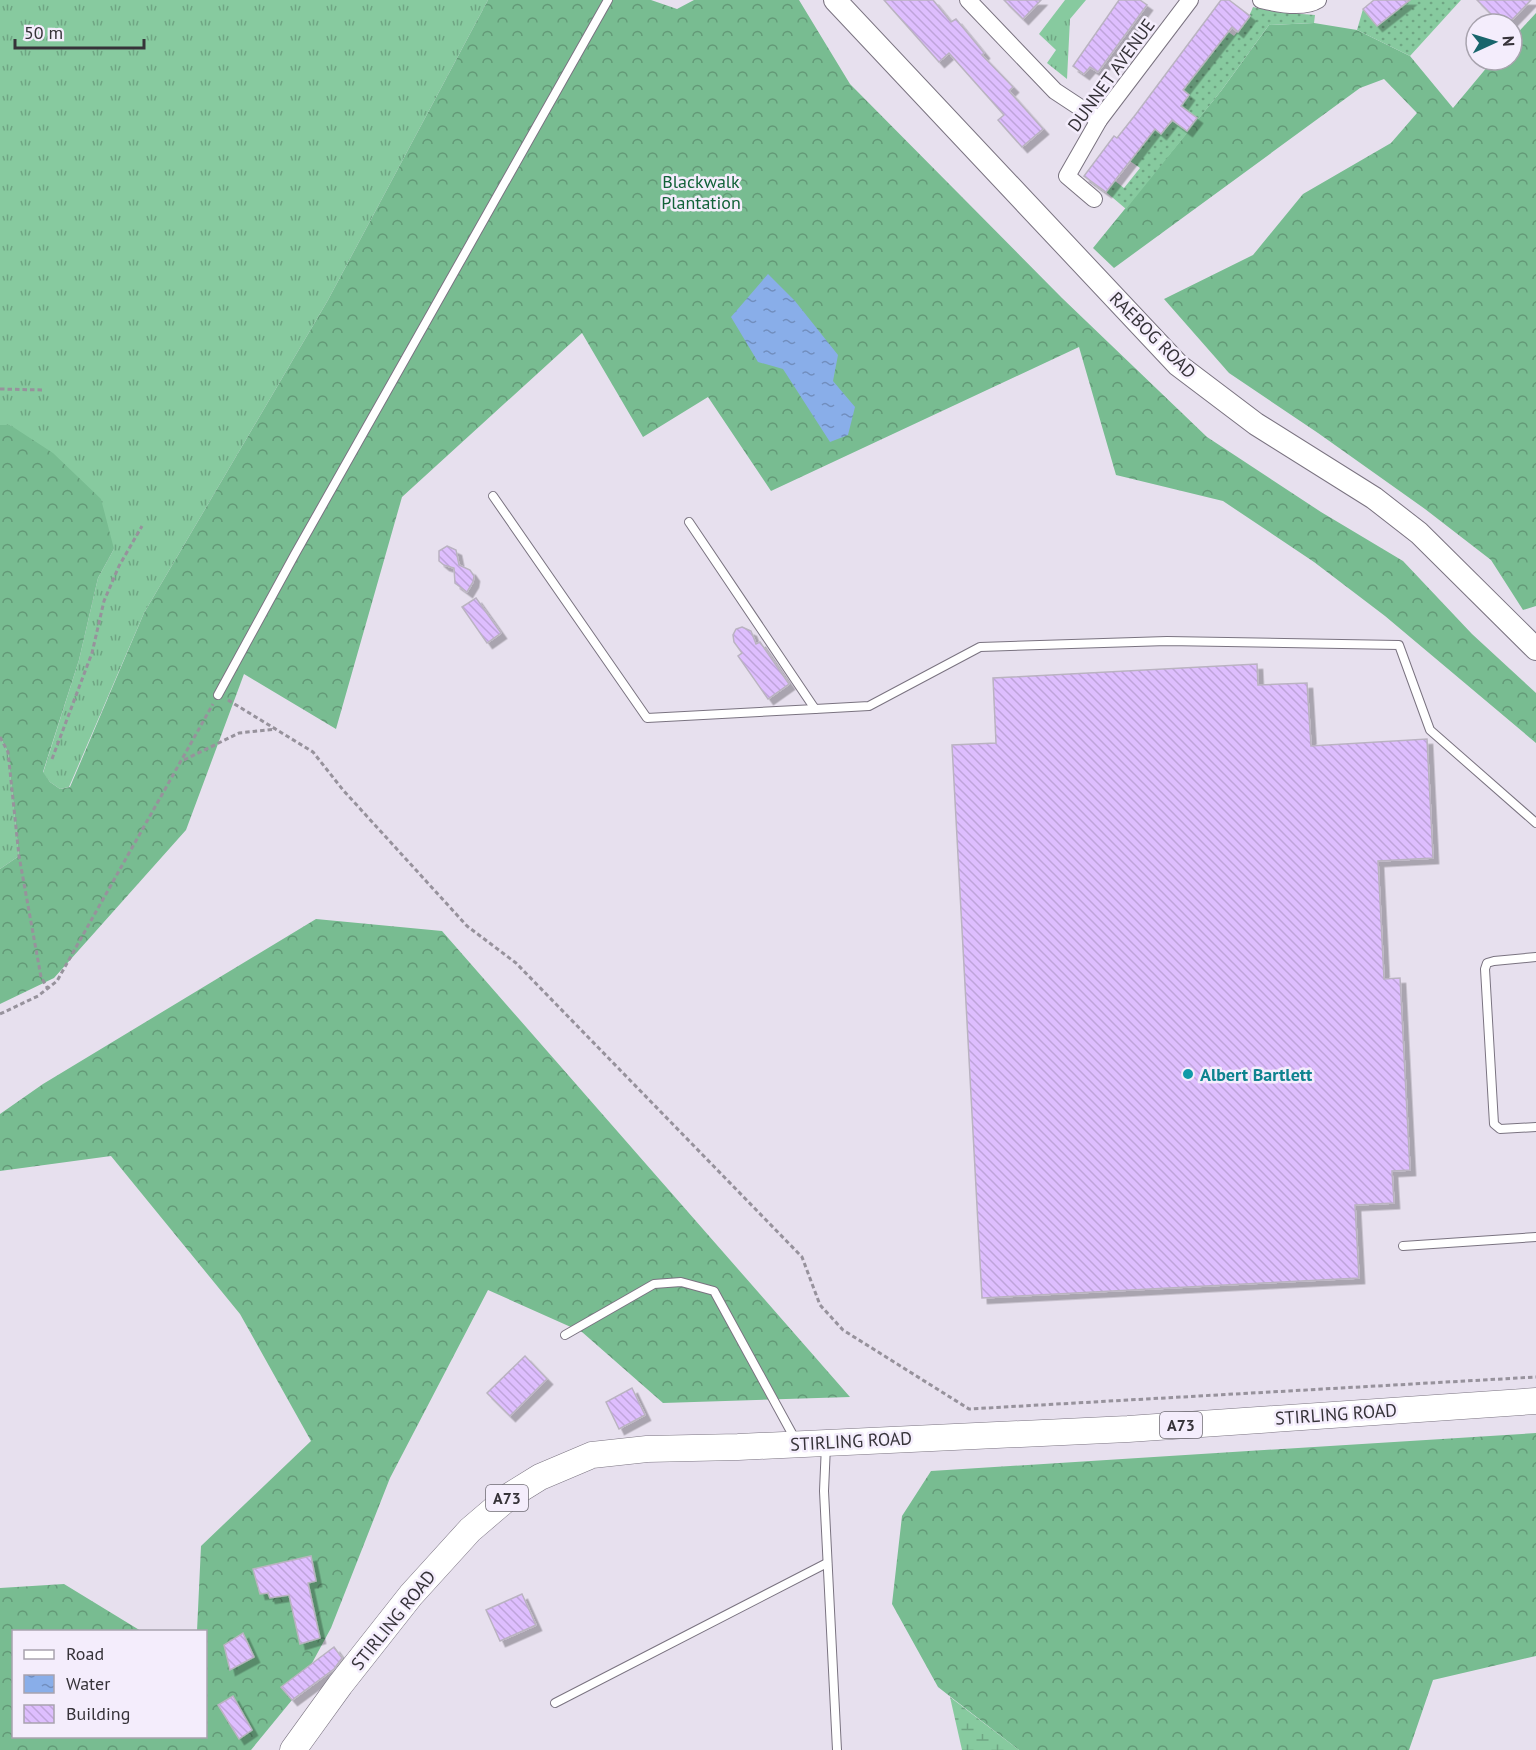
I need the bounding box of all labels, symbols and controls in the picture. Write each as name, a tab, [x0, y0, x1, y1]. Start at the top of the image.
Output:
scale bar	[15, 12, 144, 50]
north arrow	[1464, 12, 1524, 72]
street label: DUNNET AVENUE	[1062, 14, 1160, 136]
text: 50 m	[24, 21, 63, 44]
text: N	[1499, 35, 1519, 47]
park label: Blackwalk Plantation	[661, 170, 741, 214]
street label: RAEBOG ROAD	[1105, 287, 1201, 383]
place label: Albert Bartlett	[1200, 1063, 1313, 1086]
marker: Albert Bartlett	[1181, 1067, 1195, 1081]
street label: STIRLING ROAD	[1274, 1398, 1398, 1430]
road number: A73	[1160, 1412, 1202, 1438]
street label: STIRLING ROAD	[789, 1426, 913, 1456]
road number: A73	[486, 1485, 528, 1511]
street label: STIRLING ROAD	[346, 1565, 440, 1675]
legend	[12, 1630, 207, 1738]
text: Road	[66, 1642, 104, 1665]
text: Water	[66, 1672, 110, 1695]
text: Building	[66, 1702, 130, 1725]

